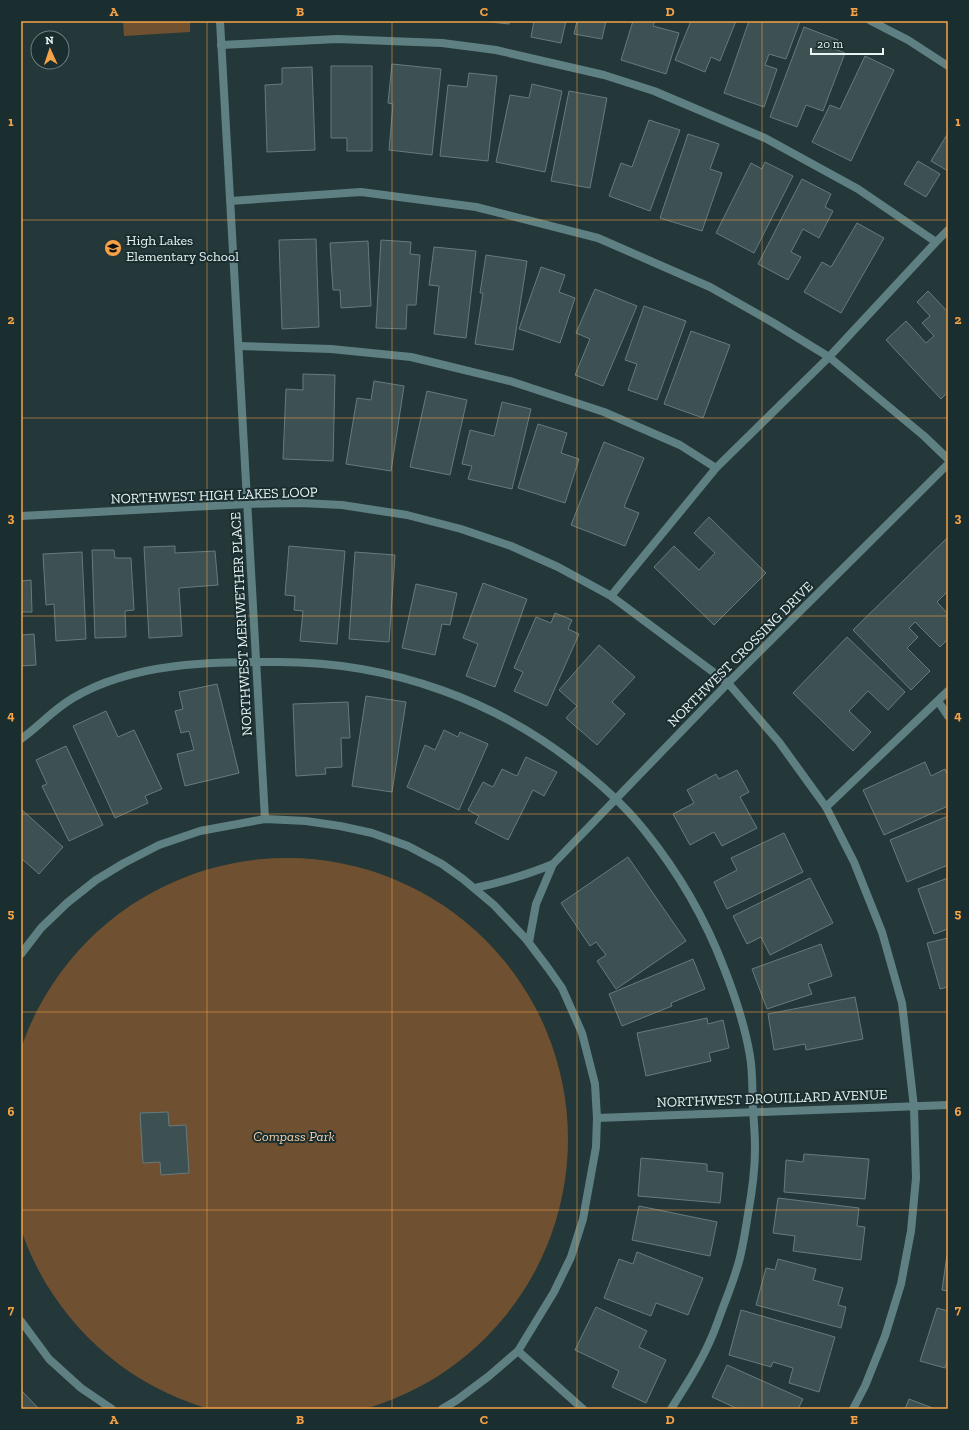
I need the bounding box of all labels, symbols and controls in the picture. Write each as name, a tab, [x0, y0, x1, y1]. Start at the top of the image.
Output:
text: A	[110, 4, 119, 19]
text: B	[296, 4, 304, 19]
text: C	[480, 4, 488, 19]
text: D	[665, 4, 675, 19]
text: E	[850, 4, 858, 19]
north arrow	[30, 30, 70, 70]
scale bar	[811, 30, 883, 56]
text: N	[45, 34, 55, 47]
text: 20 m	[817, 37, 844, 51]
text: 1	[8, 114, 14, 129]
text: 1	[955, 114, 961, 129]
place label: High Lakes Elementary School	[126, 232, 239, 265]
school or university icon: High Lakes Elementary School	[103, 238, 123, 258]
text: 2	[8, 312, 15, 327]
text: 2	[955, 312, 962, 327]
street label: NORTHWEST HIGH LAKES LOOP	[110, 483, 318, 508]
text: 3	[8, 510, 15, 525]
text: 3	[955, 510, 962, 525]
street label: NORTHWEST MERIWETHER PLACE	[227, 512, 256, 736]
street label: NORTHWEST CROSSING DRIVE	[664, 578, 817, 731]
text: 4	[7, 708, 15, 723]
text: 4	[954, 708, 962, 723]
text: 5	[8, 906, 15, 921]
text: 5	[955, 906, 962, 921]
street label: NORTHWEST DROUILLARD AVENUE	[656, 1086, 888, 1111]
text: 6	[8, 1104, 15, 1119]
text: 6	[955, 1104, 962, 1119]
park label: Compass Park	[253, 1128, 335, 1145]
text: 7	[8, 1302, 15, 1317]
text: 7	[955, 1302, 962, 1317]
text: A	[110, 1412, 119, 1427]
text: B	[296, 1412, 304, 1427]
text: C	[480, 1412, 488, 1427]
text: D	[665, 1412, 675, 1427]
text: E	[850, 1412, 858, 1427]

